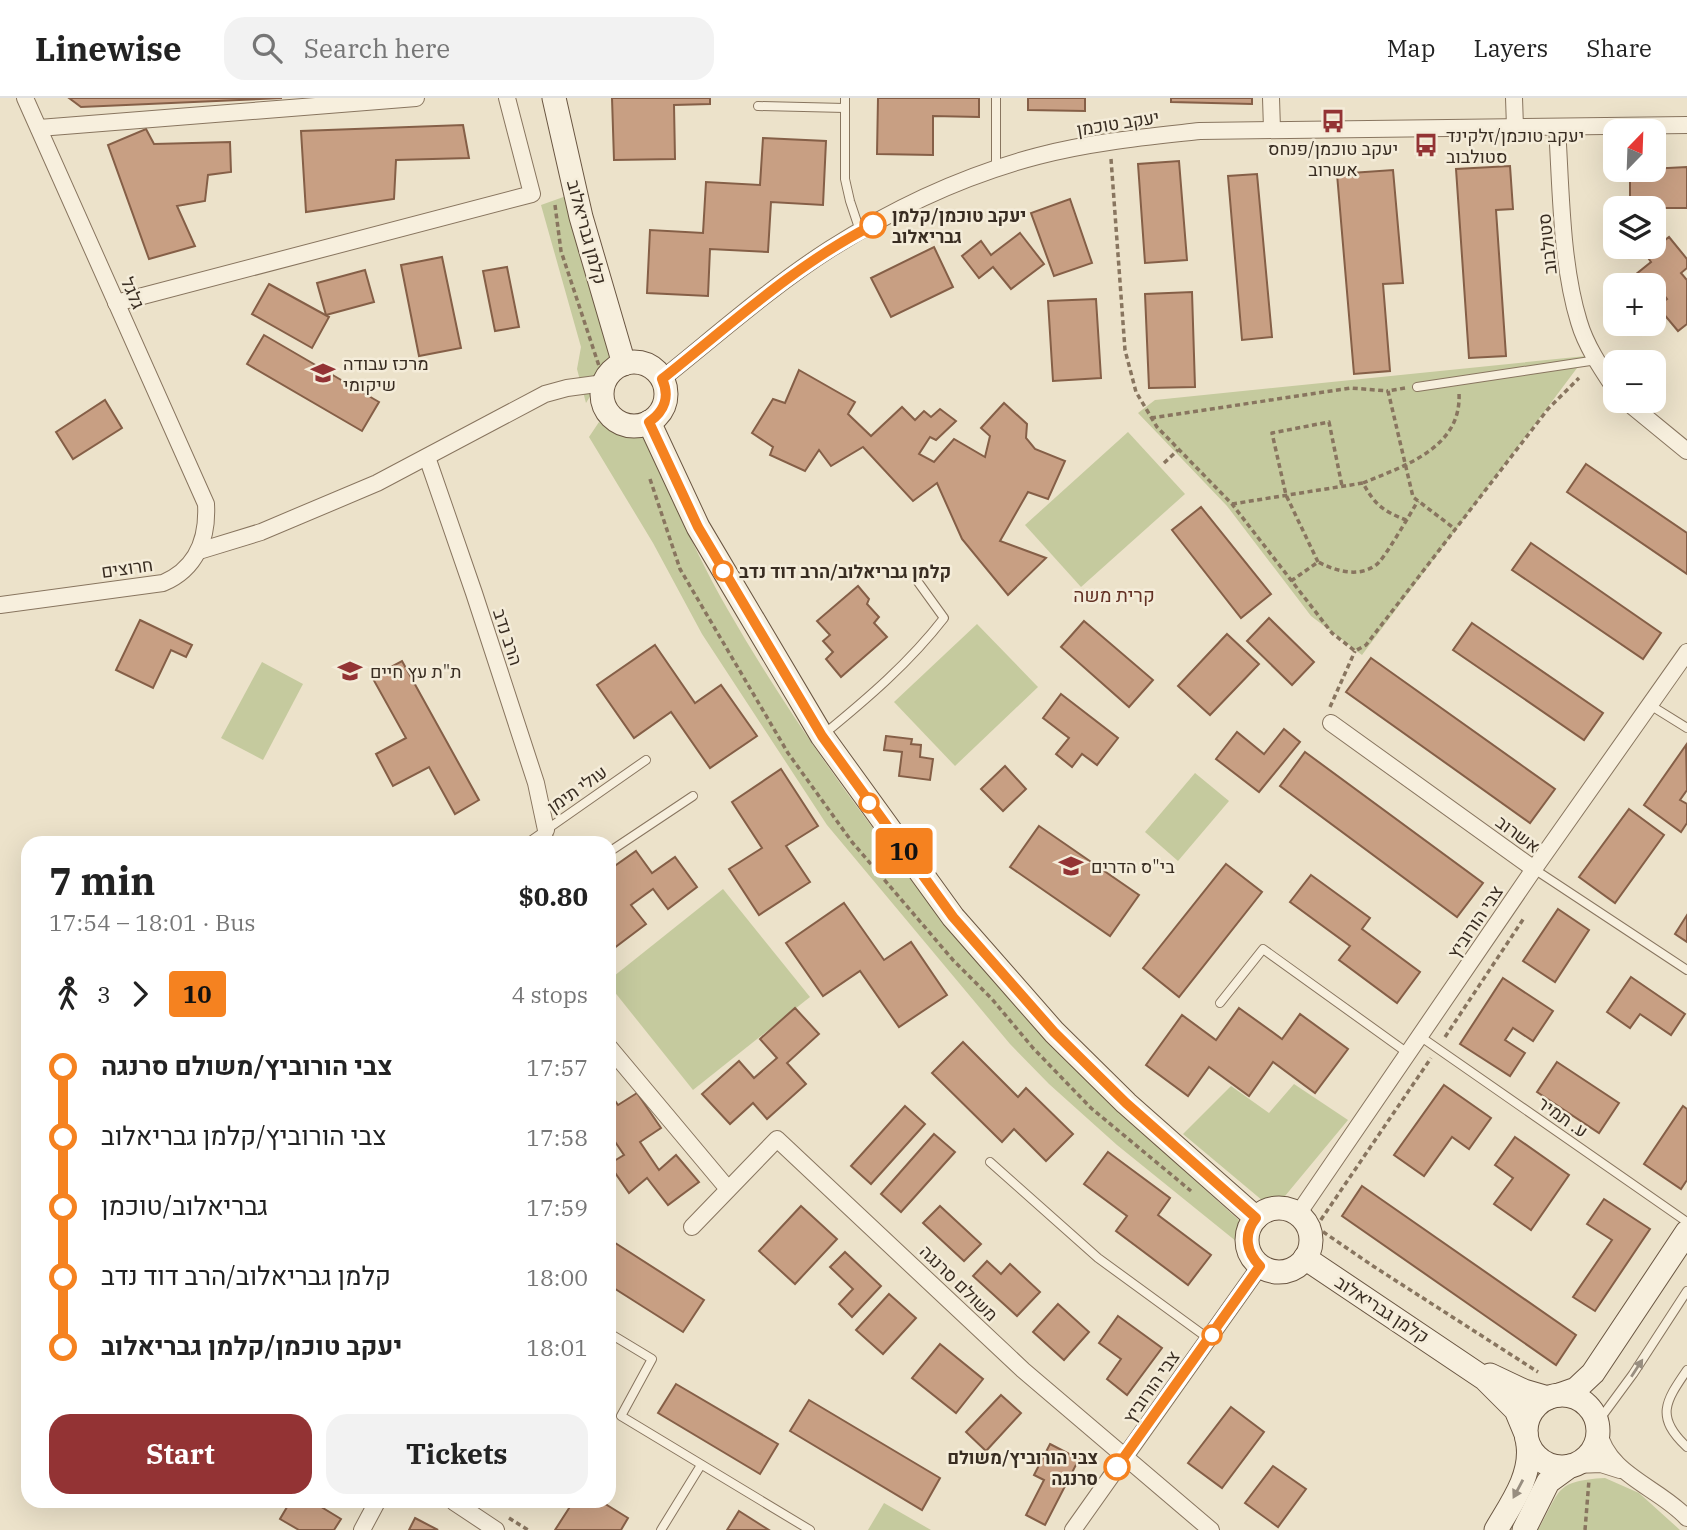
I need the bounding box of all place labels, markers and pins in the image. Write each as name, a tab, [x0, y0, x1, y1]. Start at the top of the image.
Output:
bus stop icon: יעקב טוכמן/פנחס אשרוב	[1319, 107, 1347, 135]
place label: יעקב טוכמן/זלקינד סטולבוב	[1446, 124, 1584, 168]
bus stop icon: יעקב טוכמן/זלקינד סטולבוב	[1412, 131, 1440, 159]
place label: יעקב טוכמן/פנחס אשרוב	[1268, 137, 1398, 181]
place label: יעקב טוכמן/קלמן גבריאלוב	[892, 204, 1026, 248]
marker: יעקב טוכמן/קלמן גבריאלוב	[860, 212, 886, 238]
place label: מרכז עבודה שיקומי	[343, 352, 429, 396]
school or university icon: מרכז עבודה שיקומי	[309, 359, 337, 387]
place label: קלמן גבריאלוב/הרב דוד נדב	[739, 560, 951, 583]
marker: קלמן גבריאלוב/הרב דוד נדב	[713, 561, 733, 581]
school or university icon: ת"ת עץ חיים	[336, 657, 364, 685]
place label: ת"ת עץ חיים	[370, 660, 462, 683]
unlabelled marker	[859, 793, 879, 813]
school or university icon: בי"ס הדרים	[1057, 852, 1085, 880]
place label: בי"ס הדרים	[1091, 855, 1175, 878]
unlabelled marker	[1202, 1325, 1222, 1345]
place label: צבי הורוביץ/משולם סרנגה	[947, 1446, 1098, 1490]
marker: צבי הורוביץ/משולם סרנגה	[1104, 1454, 1130, 1480]

